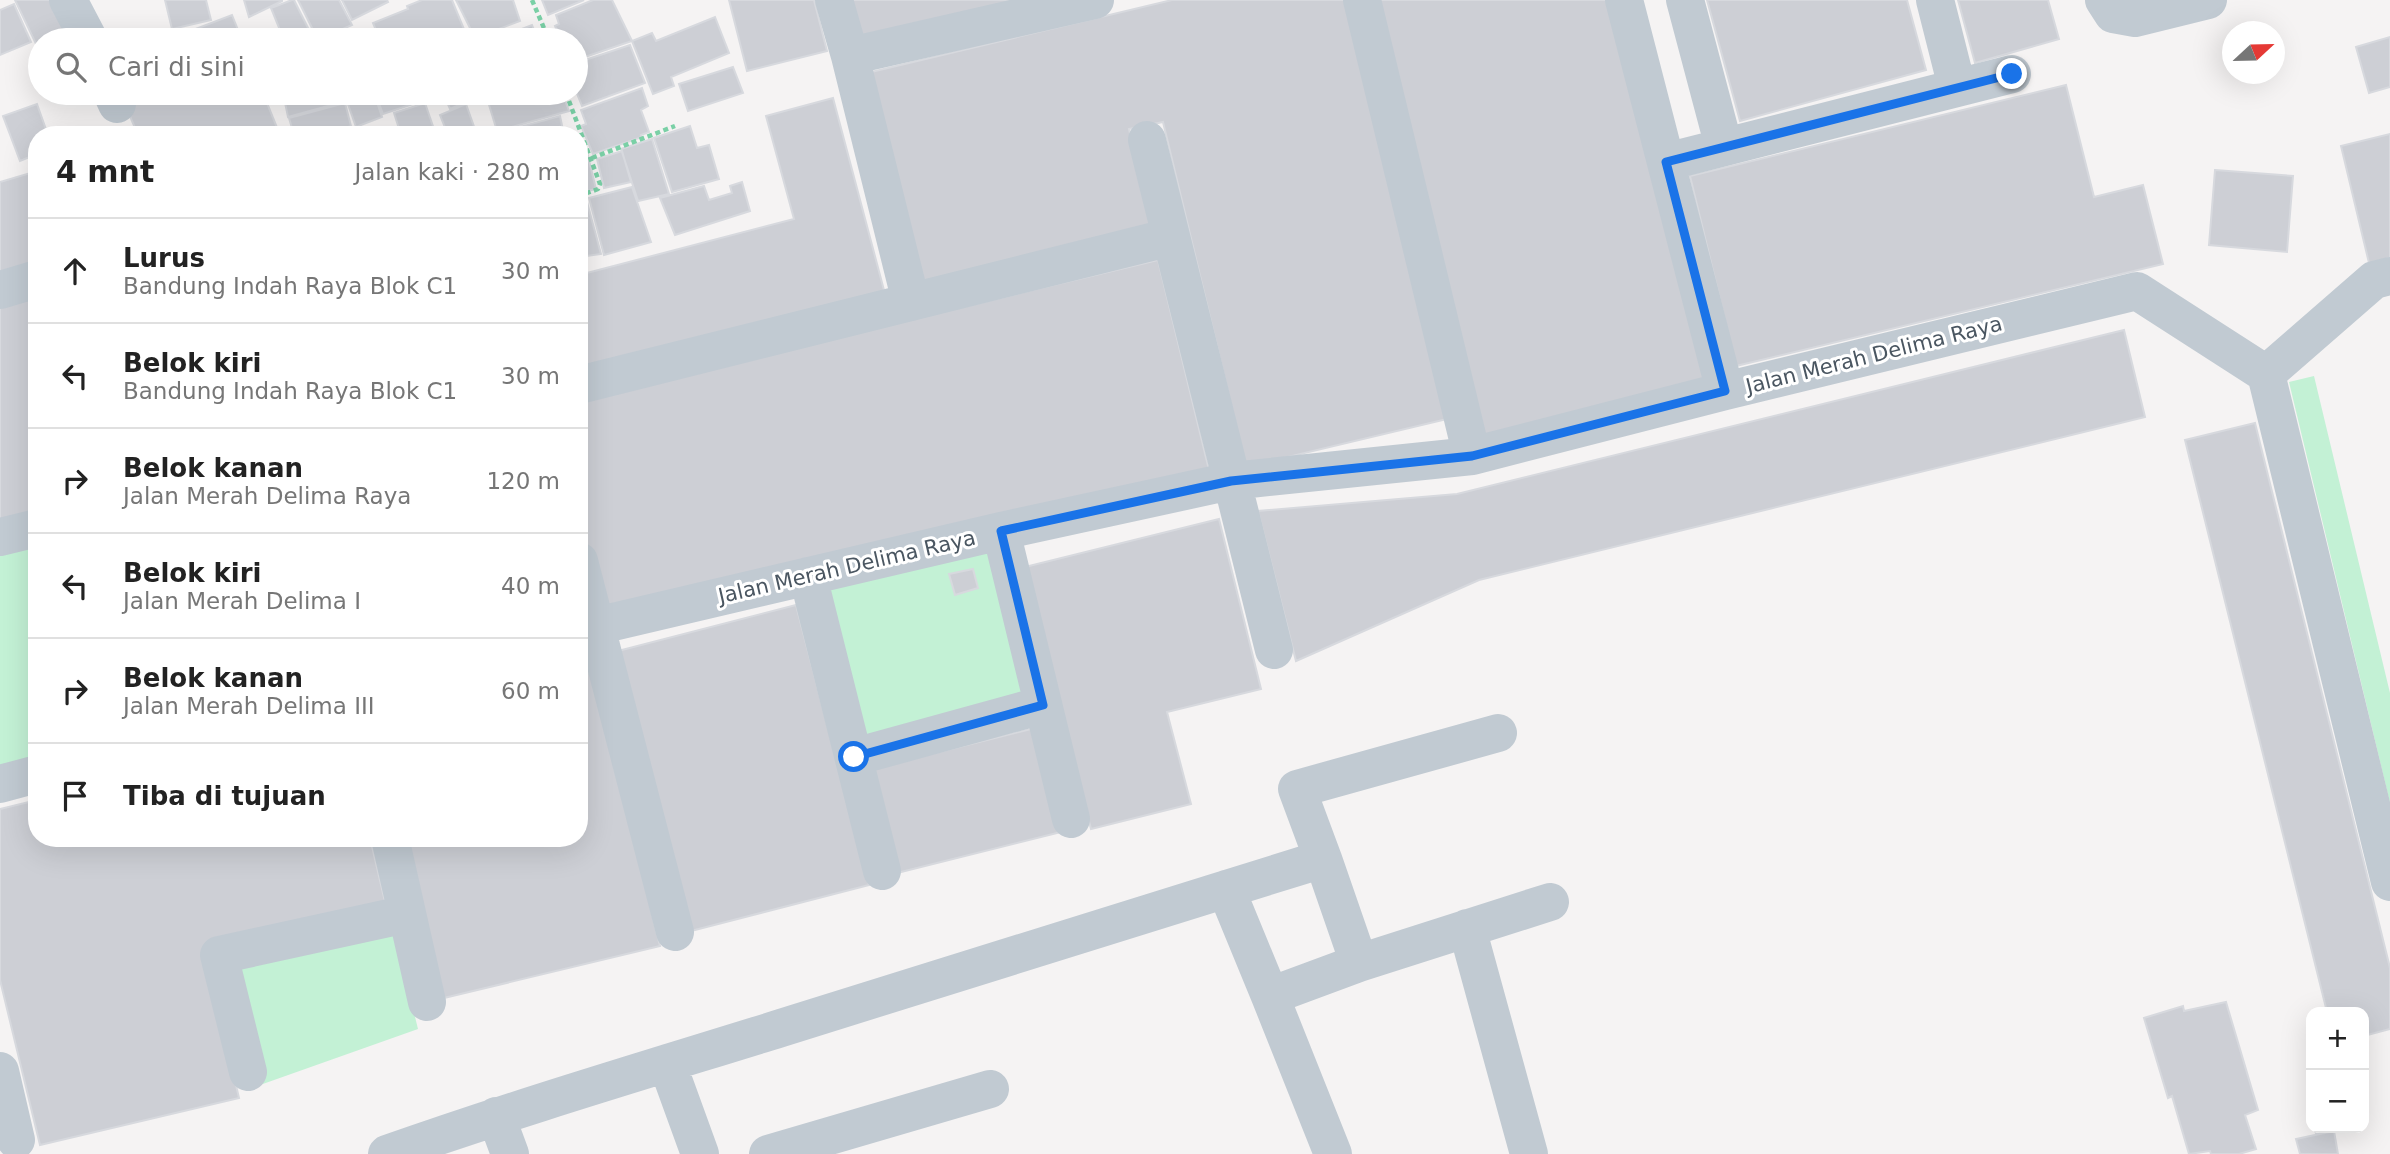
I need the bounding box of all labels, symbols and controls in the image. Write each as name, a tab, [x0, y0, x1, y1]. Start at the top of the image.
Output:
north arrow	[2222, 21, 2285, 84]
search box	[28, 28, 588, 105]
icon: search	[52, 48, 90, 86]
text: Cari di sini	[108, 52, 245, 82]
route end	[1996, 58, 2027, 89]
text: 4 mnt	[56, 154, 154, 189]
text: Jalan kaki · 280 m	[354, 159, 560, 185]
text: Lurus	[123, 243, 205, 273]
icon: ahead	[56, 252, 94, 290]
text: 30 m	[501, 258, 560, 284]
text: Bandung Indah Raya Blok C1	[123, 273, 457, 299]
street label: Jalan Merah Delima Raya	[1741, 312, 2005, 399]
text: Belok kiri	[123, 348, 262, 378]
icon: left	[56, 357, 94, 395]
text: 30 m	[501, 363, 560, 389]
text: Bandung Indah Raya Blok C1	[123, 378, 457, 404]
text: Belok kanan	[123, 453, 303, 483]
icon: right	[56, 462, 94, 500]
text: 120 m	[486, 468, 560, 494]
text: Jalan Merah Delima Raya	[123, 483, 411, 509]
street label: Jalan Merah Delima Raya	[714, 526, 978, 609]
text: Belok kiri	[123, 558, 262, 588]
icon: left	[56, 567, 94, 605]
text: 40 m	[501, 573, 560, 599]
text: Jalan Merah Delima I	[123, 588, 361, 614]
text: Belok kanan	[123, 663, 303, 693]
icon: right	[56, 672, 94, 710]
text: 60 m	[501, 678, 560, 704]
text: Jalan Merah Delima III	[123, 693, 374, 719]
route start	[838, 741, 869, 772]
icon: arrive	[56, 777, 94, 815]
text: Tiba di tujuan	[123, 781, 326, 811]
map controls	[2306, 1007, 2369, 1133]
button: +	[2306, 1007, 2369, 1070]
button: −	[2306, 1070, 2369, 1133]

